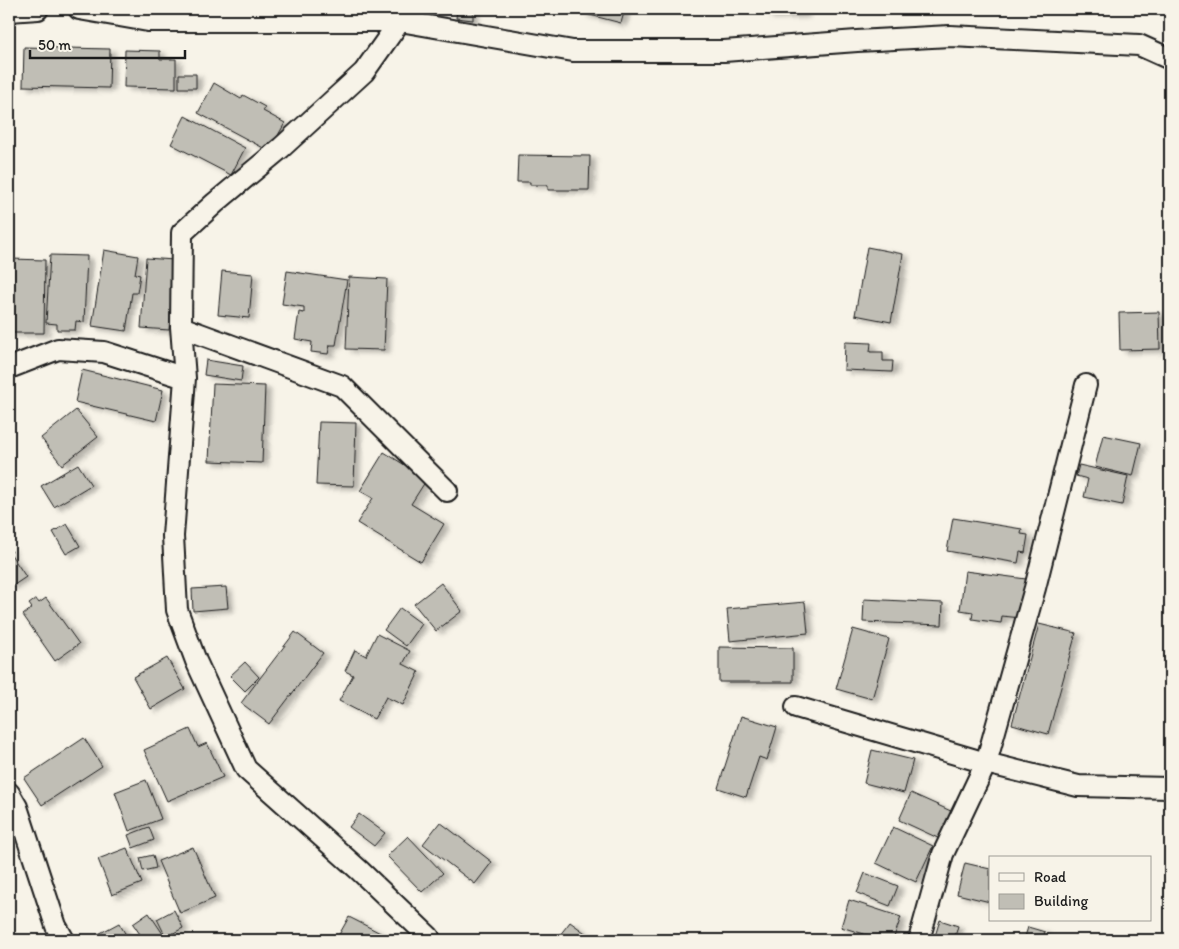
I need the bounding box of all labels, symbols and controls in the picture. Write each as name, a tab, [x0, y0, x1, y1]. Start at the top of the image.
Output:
scale bar	[30, 28, 185, 60]
text: 50 m	[38, 36, 71, 54]
legend	[989, 856, 1152, 922]
text: Road	[1034, 868, 1067, 886]
text: Building	[1034, 892, 1088, 910]

